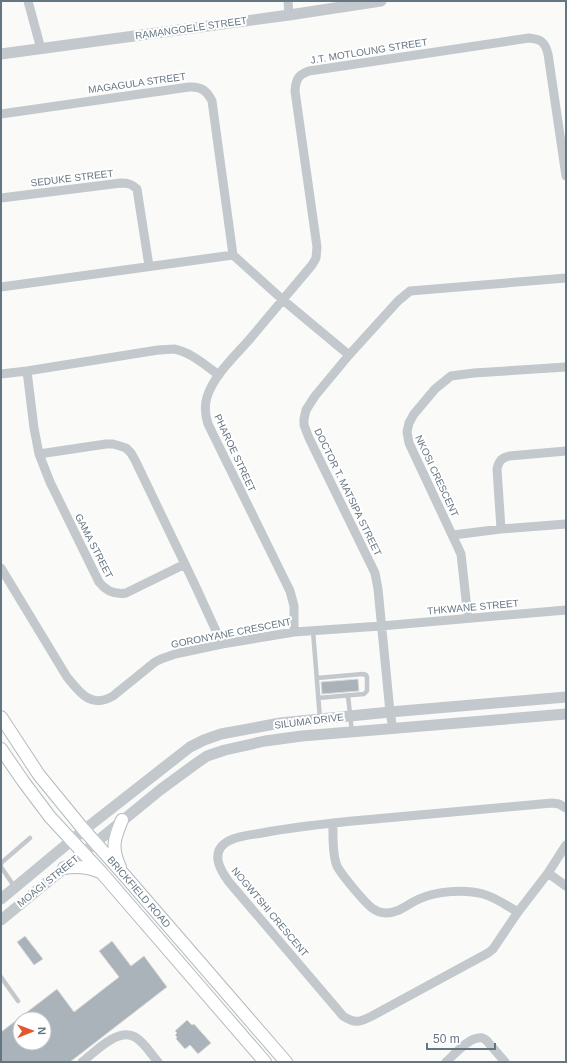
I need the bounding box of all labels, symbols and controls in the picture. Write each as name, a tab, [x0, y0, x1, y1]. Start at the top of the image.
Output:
street label: RAMANGOELE STREET	[134, 15, 248, 41]
street label: J.T. MOTLOUNG STREET	[310, 36, 428, 66]
street label: MAGAGULA STREET	[88, 71, 186, 95]
street label: SEDUKE STREET	[30, 167, 114, 189]
street label: PHAROE STREET	[212, 412, 258, 494]
street label: DOCTOR T. MATSIPA STREET	[312, 426, 384, 558]
street label: NKOSI CRESCENT	[413, 433, 461, 519]
street label: GAMA STREET	[73, 512, 115, 580]
street label: THKWANE STREET	[427, 598, 519, 616]
street label: GORONYANE CRESCENT	[170, 616, 292, 650]
street label: SILUMA DRIVE	[274, 711, 345, 731]
street label: MOAGI STREET	[15, 853, 81, 909]
street label: BRICKFIELD ROAD	[105, 854, 173, 930]
street label: NOGWTSHI CRESCENT	[230, 865, 310, 959]
north arrow	[12, 1011, 52, 1051]
scale bar	[427, 1025, 495, 1051]
text: N	[36, 1027, 48, 1035]
text: 50 m	[433, 1032, 460, 1046]

